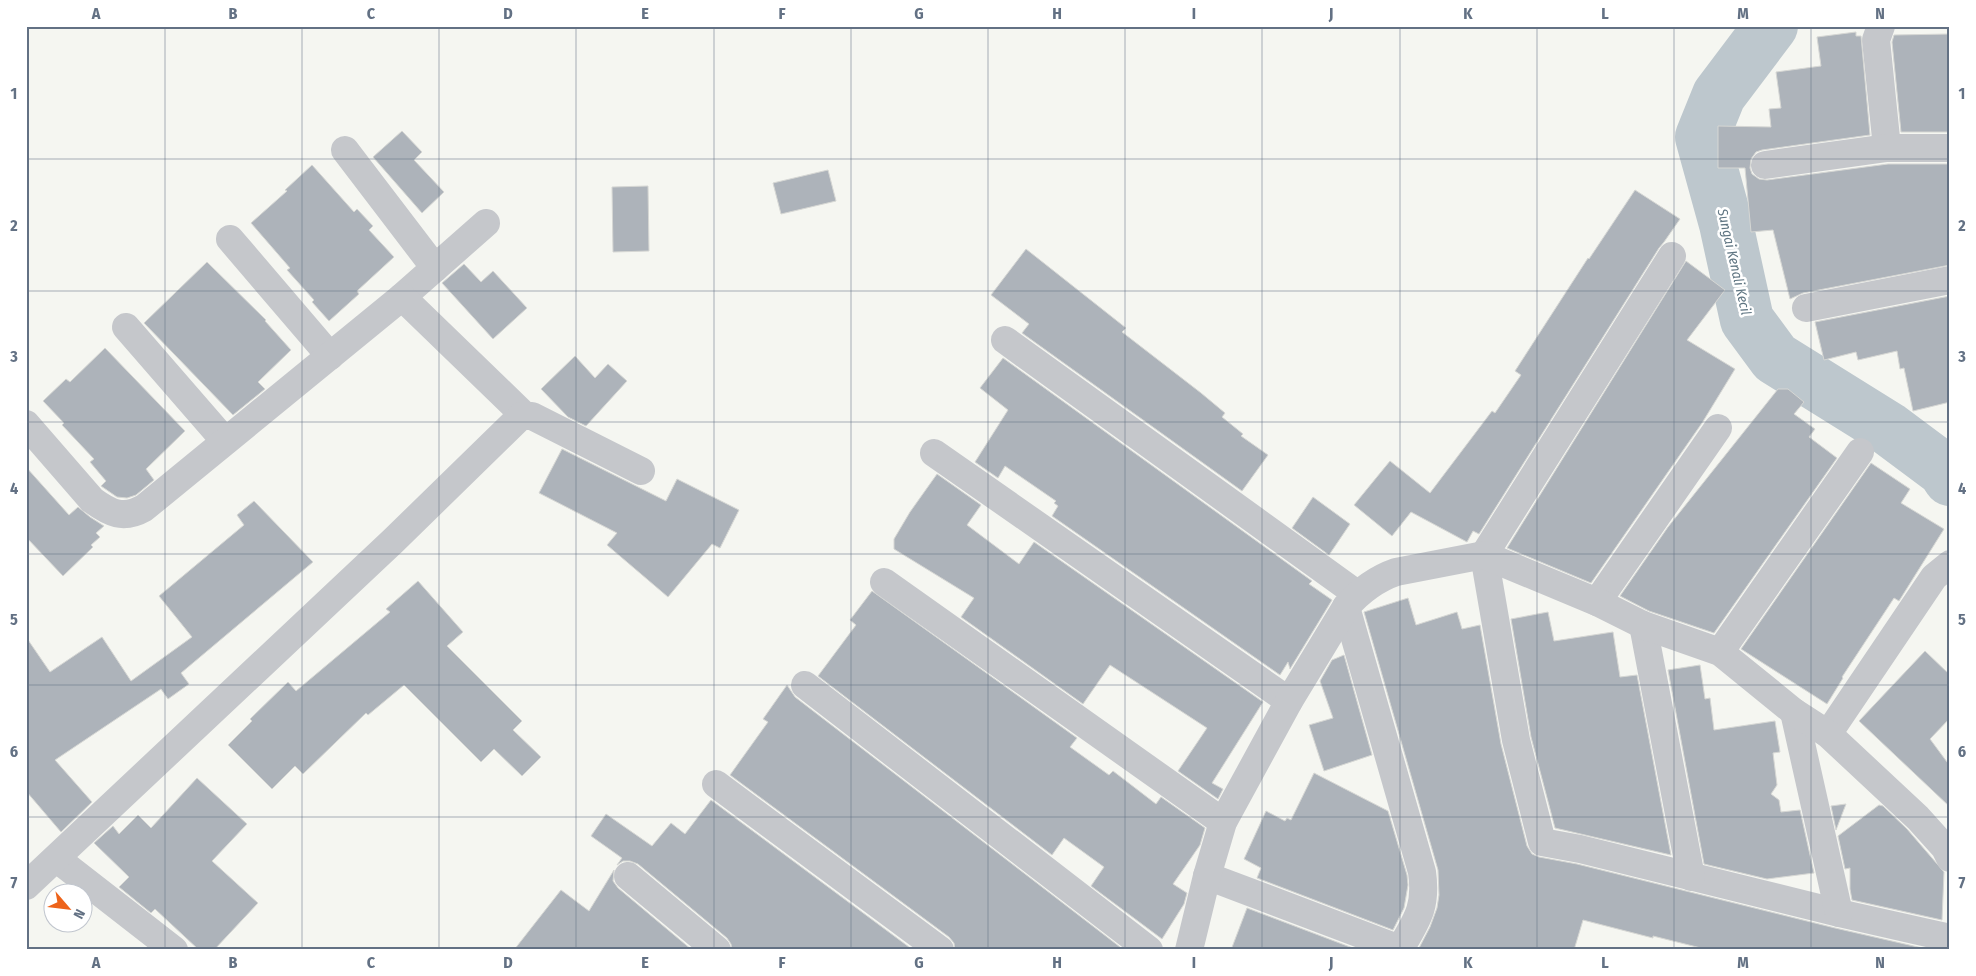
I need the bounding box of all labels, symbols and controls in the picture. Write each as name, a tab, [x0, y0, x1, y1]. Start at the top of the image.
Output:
text: A	[91, 4, 101, 23]
text: B	[229, 4, 238, 23]
text: C	[367, 4, 376, 23]
text: D	[503, 4, 513, 23]
text: E	[641, 4, 649, 23]
text: F	[778, 4, 786, 23]
text: G	[914, 4, 924, 23]
text: H	[1052, 4, 1062, 23]
text: I	[1192, 4, 1196, 23]
text: J	[1328, 4, 1333, 23]
text: K	[1463, 4, 1473, 23]
text: L	[1601, 4, 1609, 23]
text: M	[1737, 4, 1749, 23]
text: N	[1875, 4, 1885, 23]
text: 1	[11, 84, 17, 103]
text: 1	[1959, 84, 1965, 103]
water label: Sungai Kenali Kecil	[1713, 206, 1755, 317]
text: 2	[9, 216, 18, 235]
text: 2	[1957, 216, 1966, 235]
text: 3	[9, 347, 18, 366]
text: 3	[1957, 347, 1966, 366]
text: 4	[10, 479, 18, 498]
text: 4	[1958, 479, 1966, 498]
text: 5	[10, 610, 18, 629]
text: 5	[1958, 610, 1966, 629]
text: 6	[10, 742, 18, 761]
text: 6	[1958, 742, 1966, 761]
text: 7	[11, 873, 18, 892]
text: 7	[1959, 873, 1966, 892]
north arrow	[42, 884, 92, 934]
text: N	[70, 906, 89, 922]
text: A	[91, 953, 101, 972]
text: B	[229, 953, 238, 972]
text: C	[367, 953, 376, 972]
text: D	[503, 953, 513, 972]
text: E	[641, 953, 649, 972]
text: F	[778, 953, 786, 972]
text: G	[914, 953, 924, 972]
text: H	[1052, 953, 1062, 972]
text: I	[1192, 953, 1196, 972]
text: J	[1328, 953, 1333, 972]
text: K	[1463, 953, 1473, 972]
text: L	[1601, 953, 1609, 972]
text: M	[1737, 953, 1749, 972]
text: N	[1875, 953, 1885, 972]

